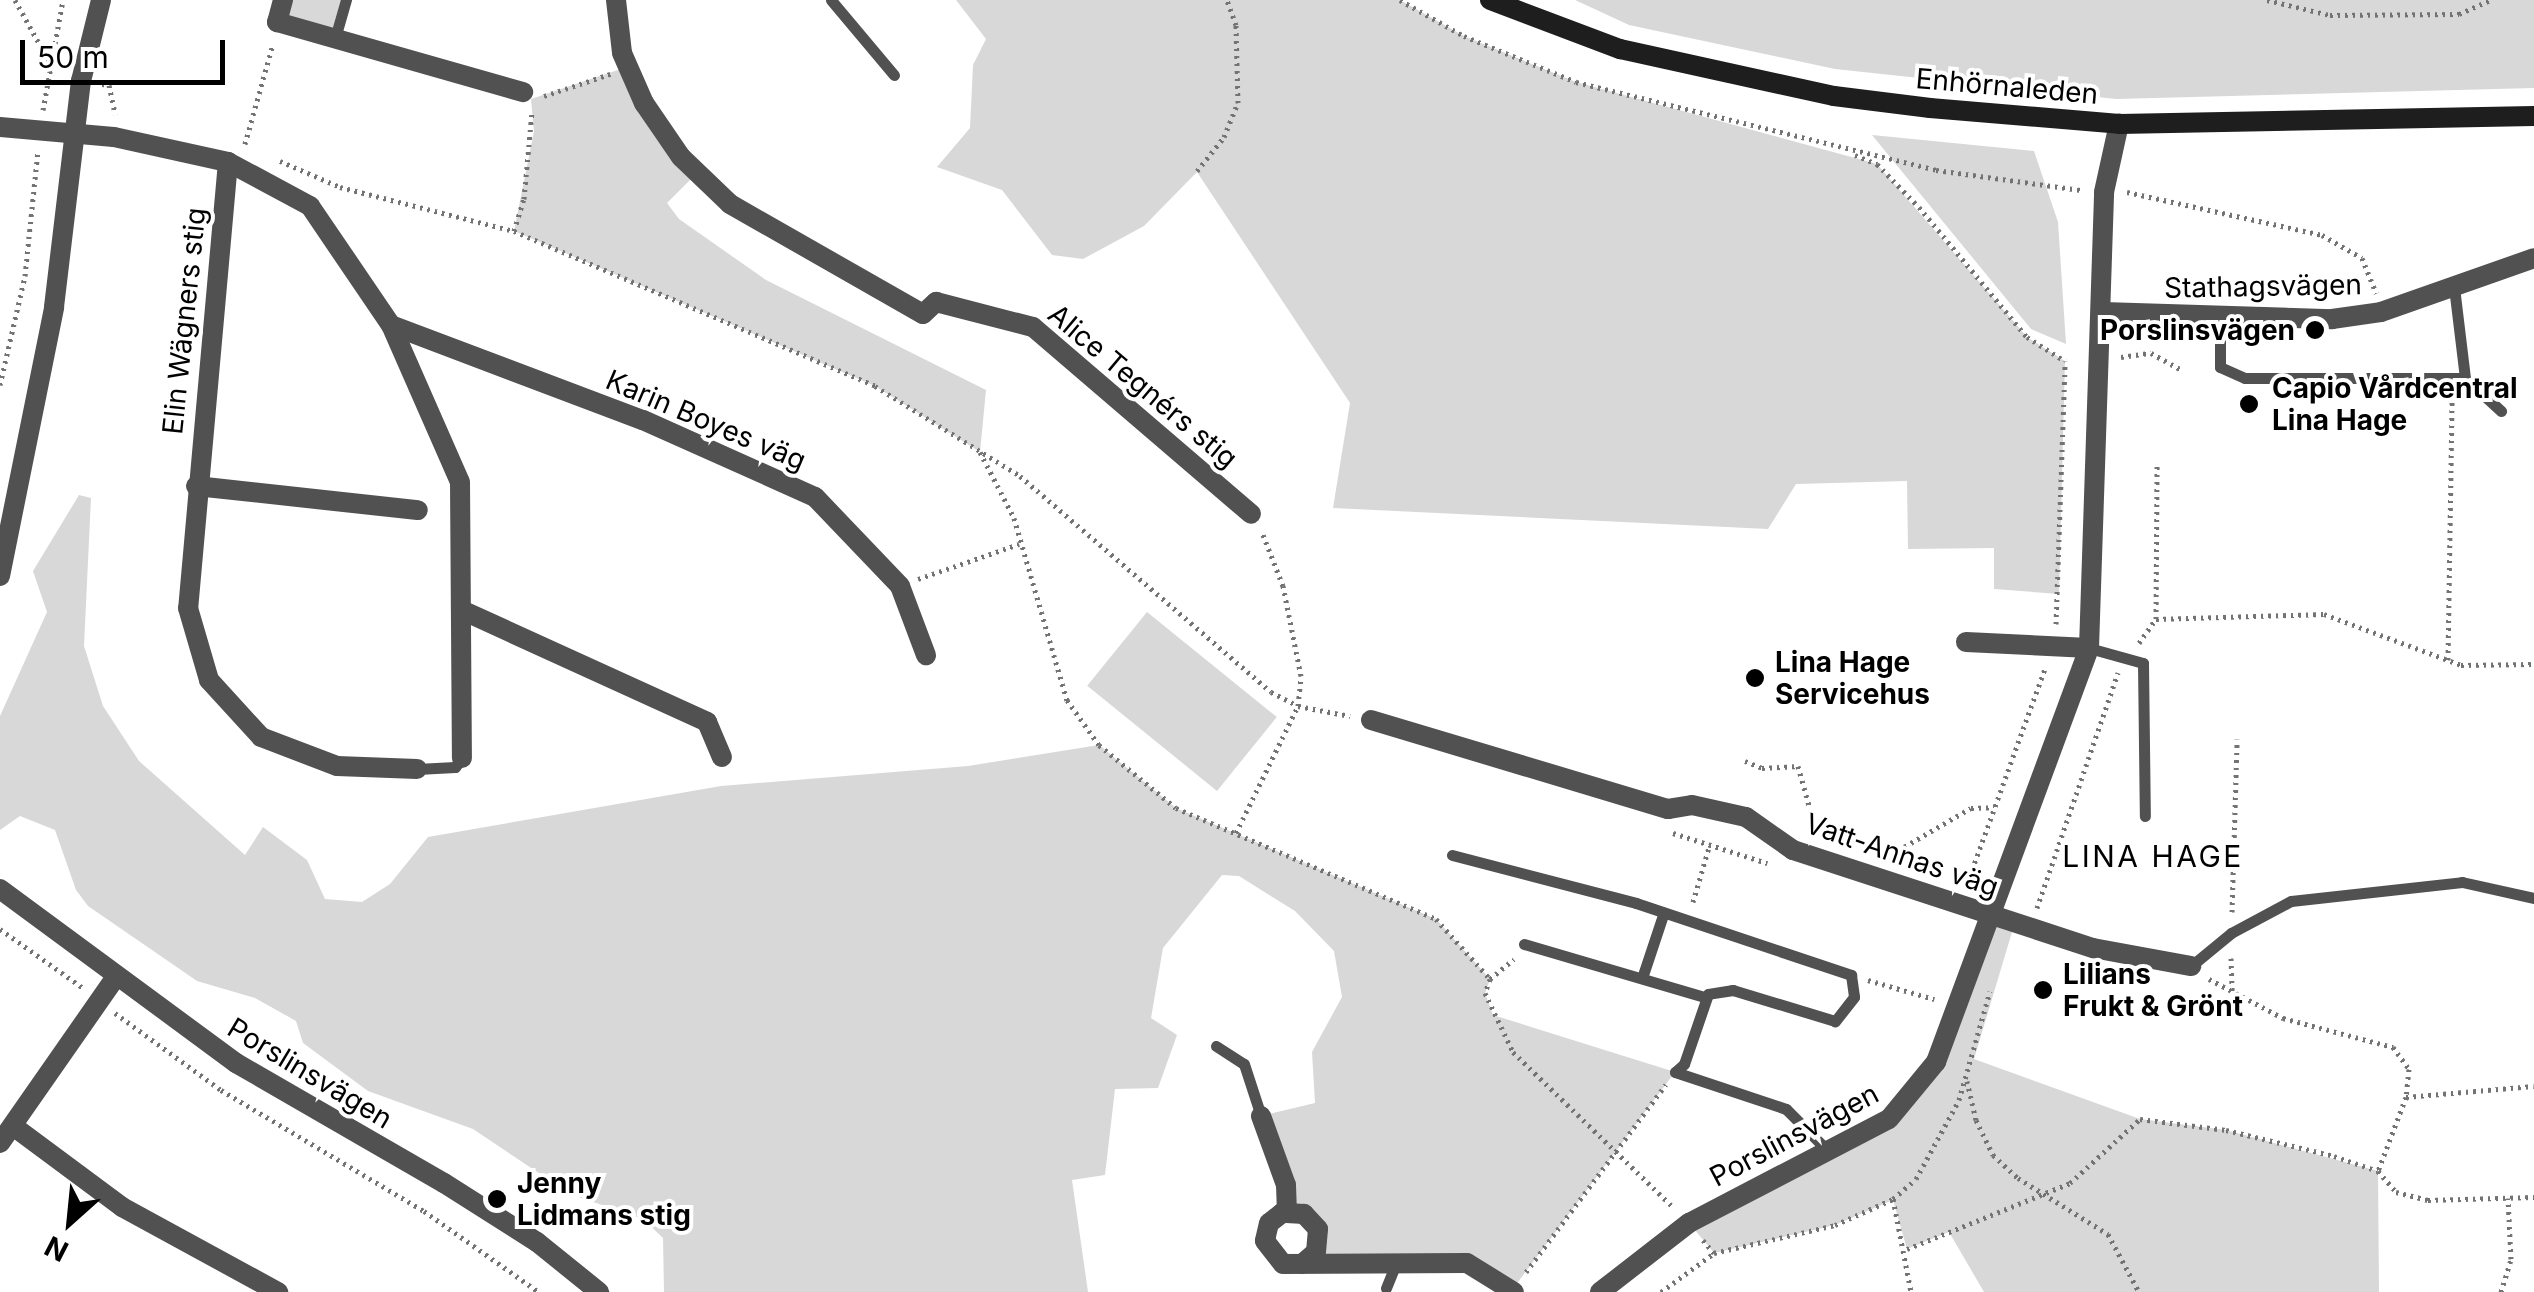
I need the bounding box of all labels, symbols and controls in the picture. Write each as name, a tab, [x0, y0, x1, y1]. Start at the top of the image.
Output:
scale bar	[25, 20, 230, 82]
text: 50 m	[37, 39, 109, 75]
street label: Enhörnaleden	[1914, 61, 2100, 111]
street label: Elin Wägners stig	[155, 206, 213, 436]
street label: Stathagsvägen	[2164, 267, 2362, 305]
street label: Alice Tegnérs stig	[1042, 297, 1244, 475]
place label: Porslinsvägen	[2100, 313, 2295, 347]
marker: Porslinsvägen	[2304, 319, 2326, 341]
street label: Karin Boyes väg	[601, 363, 811, 477]
place label: Capio Vårdcentral Lina Hage	[2272, 371, 2518, 437]
marker: Capio Vårdcentral Lina Hage	[2236, 391, 2262, 417]
place label: Lina Hage Servicehus	[1775, 645, 1930, 711]
marker: Lina Hage Servicehus	[1744, 667, 1766, 689]
street label: Vatt-Annas väg	[1801, 806, 2003, 904]
district label: LINA HAGE	[2062, 838, 2244, 874]
place label: Lilians Frukt & Grönt	[2063, 957, 2243, 1023]
marker: Lilians Frukt & Grönt	[2032, 979, 2054, 1001]
street label: Porslinsvägen	[222, 1011, 398, 1135]
street label: Porslinsvägen	[1704, 1076, 1884, 1194]
place label: Jenny Lidmans stig	[517, 1166, 691, 1232]
north arrow	[20, 1172, 120, 1272]
marker: Jenny Lidmans stig	[486, 1188, 508, 1210]
text: N	[39, 1229, 74, 1269]

